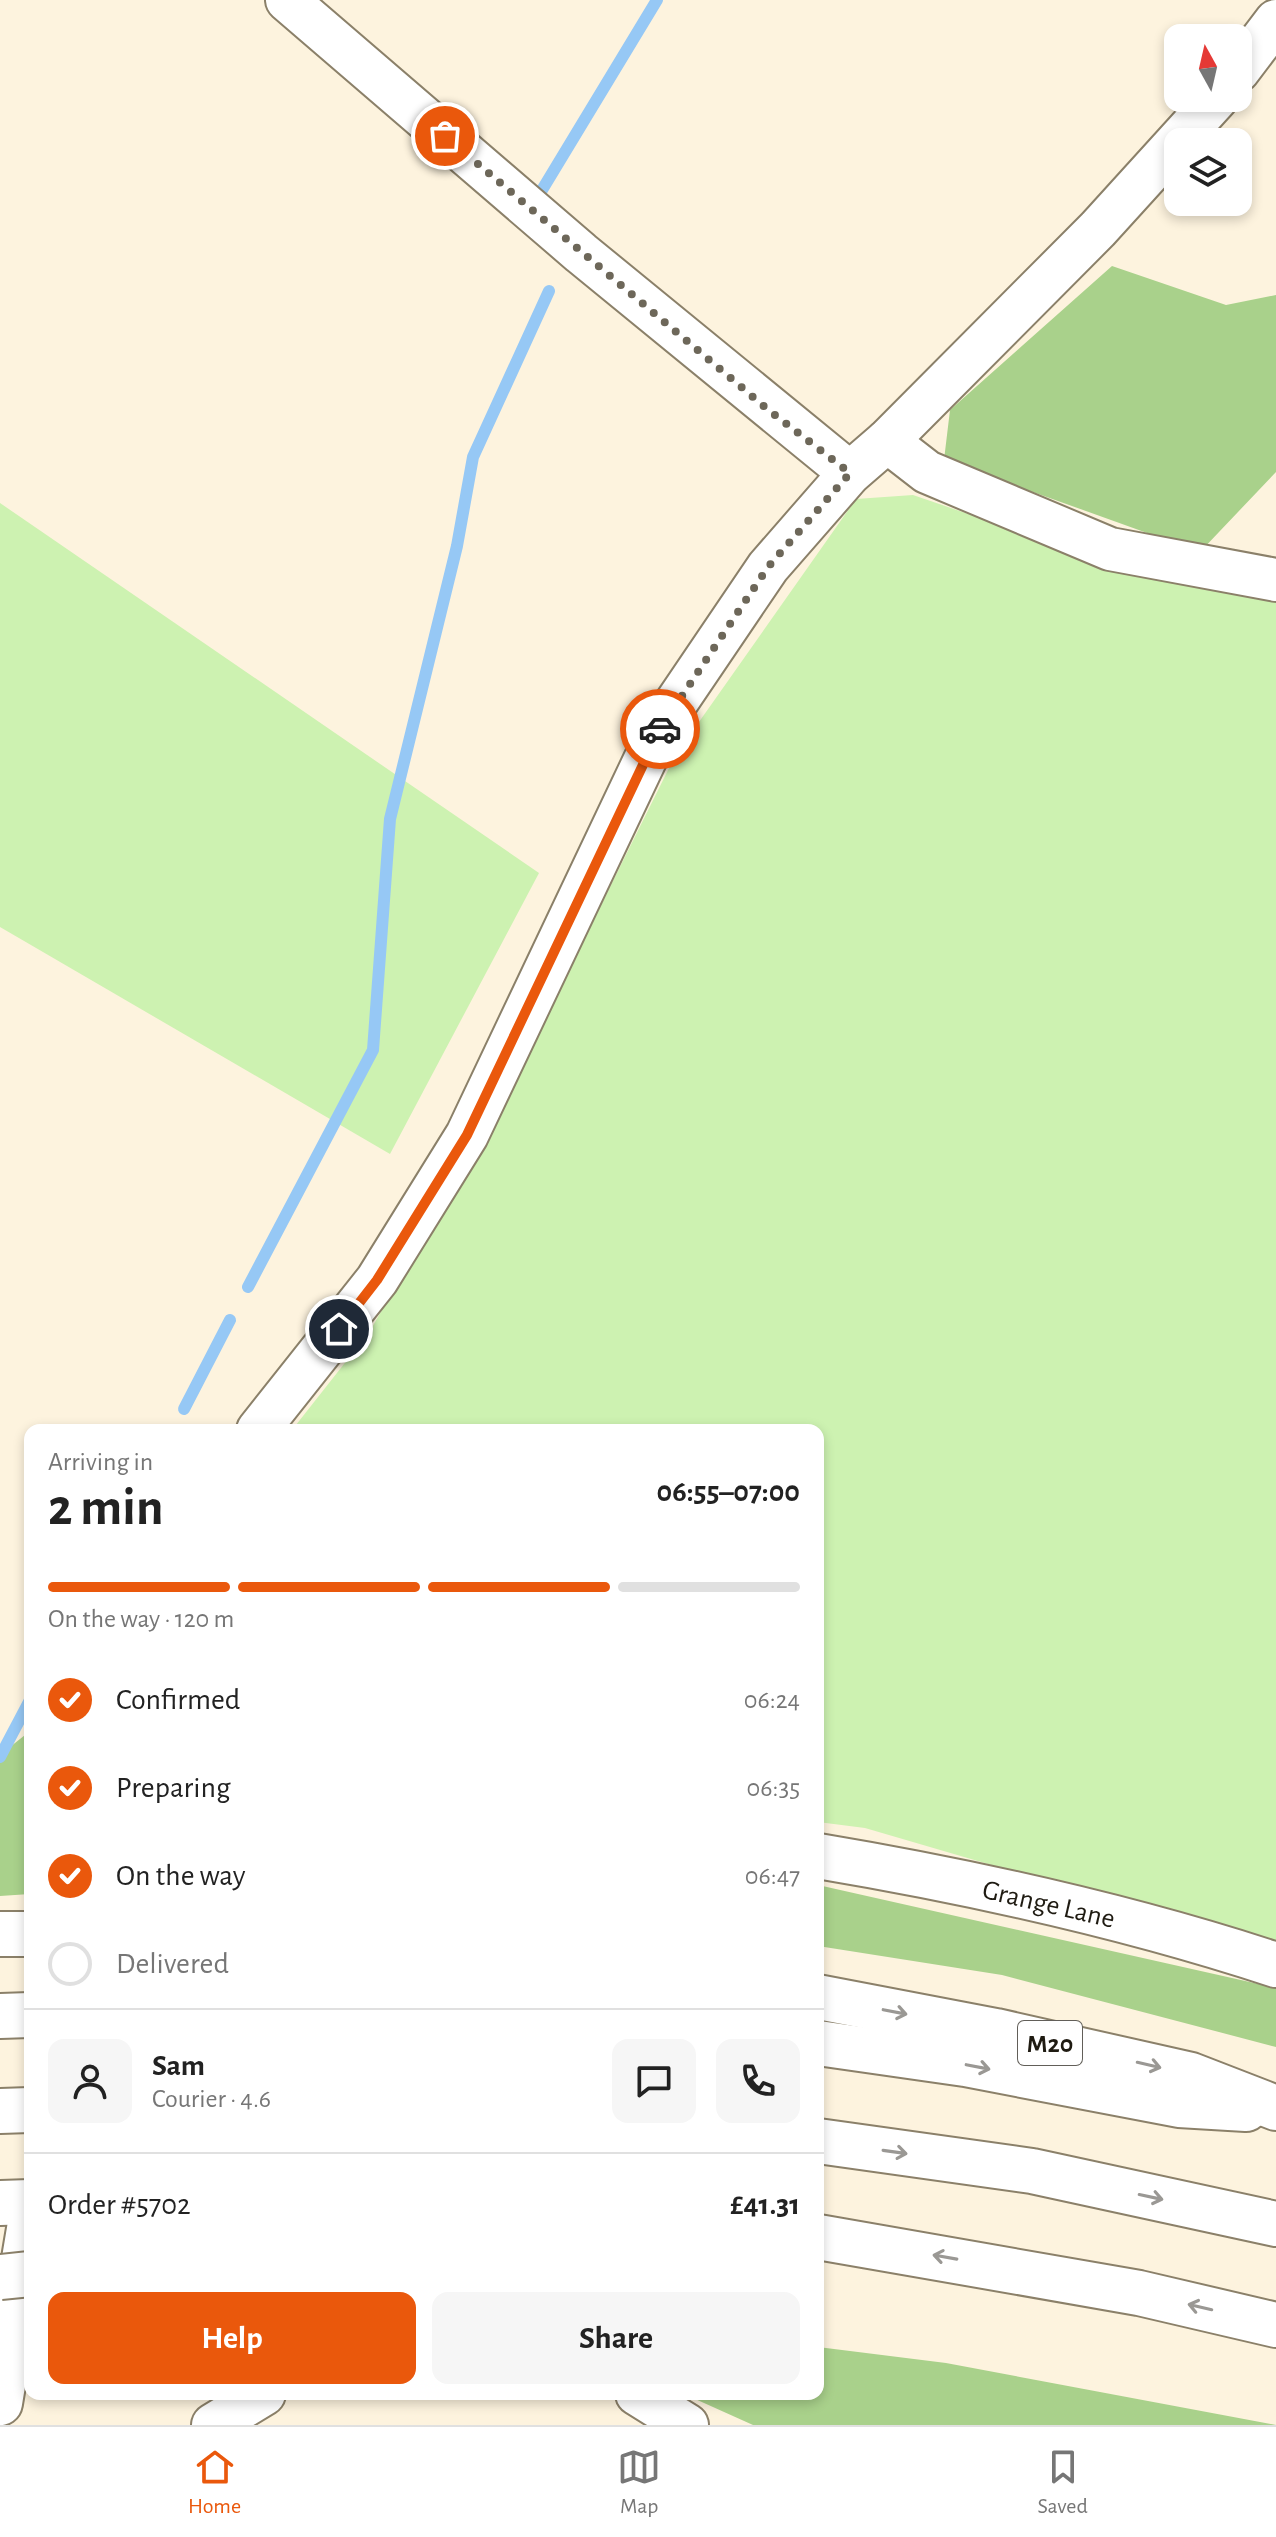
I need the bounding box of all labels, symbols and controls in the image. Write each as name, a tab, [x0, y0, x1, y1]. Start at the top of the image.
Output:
north arrow	[1164, 24, 1252, 112]
map controls	[1164, 24, 1252, 216]
pin	[411, 102, 479, 170]
icon: bag	[423, 114, 467, 158]
button: layers	[1164, 128, 1252, 216]
courier	[620, 689, 700, 769]
icon: car	[638, 707, 682, 751]
pin	[305, 1295, 373, 1363]
icon: home	[317, 1307, 361, 1351]
text: Arriving in	[48, 1449, 153, 1475]
text: 06:55–07:00	[657, 1477, 800, 1507]
text: 2 min	[48, 1482, 163, 1534]
text: On the way · 120 m	[48, 1606, 234, 1632]
icon: check	[48, 1678, 92, 1722]
text: Confirmed	[116, 1685, 240, 1715]
text: 06:24	[744, 1687, 800, 1713]
icon: check	[48, 1766, 92, 1810]
text: Preparing	[116, 1773, 231, 1803]
text: 06:35	[747, 1775, 800, 1801]
icon: check	[48, 1854, 92, 1898]
text: On the way	[116, 1861, 245, 1891]
text: 06:47	[745, 1863, 800, 1889]
street label: Grange Lane	[980, 1876, 1117, 1934]
text: Delivered	[116, 1949, 229, 1979]
one-way arrow	[881, 2005, 907, 2020]
road number: M20	[1018, 2021, 1082, 2065]
button: person	[48, 2039, 132, 2123]
button: chat	[612, 2039, 696, 2123]
button: phone	[716, 2039, 800, 2123]
text: Sam	[152, 2051, 205, 2081]
one-way arrow	[1136, 2058, 1161, 2073]
one-way arrow	[965, 2060, 991, 2075]
text: Courier · 4.6	[152, 2086, 271, 2112]
one-way arrow	[882, 2145, 907, 2160]
text: Order #5702	[48, 2190, 191, 2220]
text: £41.31	[730, 2190, 800, 2220]
one-way arrow	[1138, 2190, 1163, 2205]
one-way arrow	[933, 2249, 958, 2264]
button: Help	[48, 2292, 416, 2384]
button: Share	[432, 2292, 800, 2384]
one-way arrow	[1188, 2299, 1214, 2314]
tab: Home	[188, 2445, 241, 2519]
tab: Map	[617, 2445, 661, 2519]
tab: Saved	[1038, 2445, 1088, 2519]

